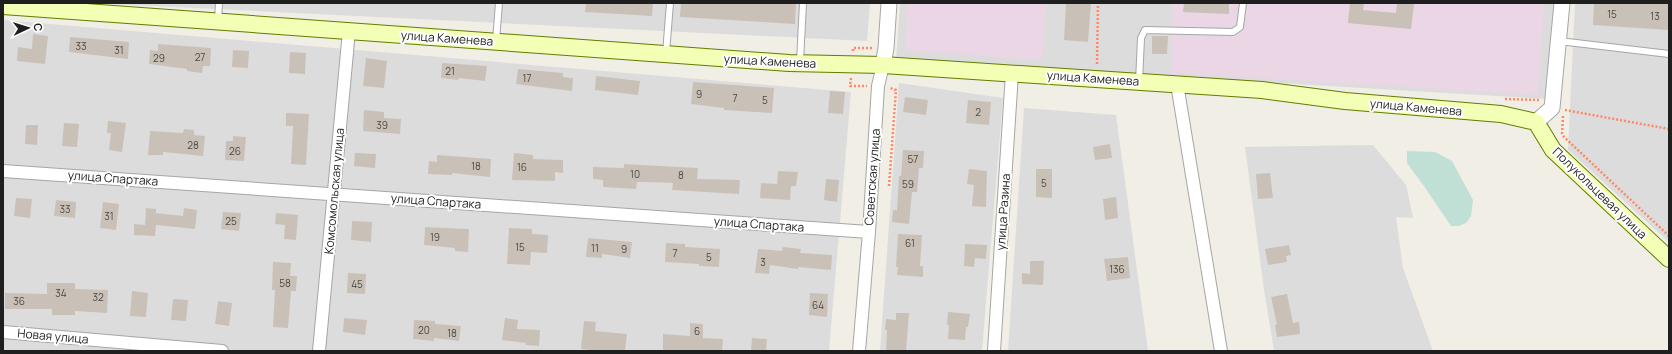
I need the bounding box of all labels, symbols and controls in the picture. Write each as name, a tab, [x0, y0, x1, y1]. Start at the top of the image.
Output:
house number: 15	[1607, 7, 1617, 21]
north arrow	[8, 8, 48, 48]
house number: 13	[1650, 9, 1660, 23]
text: С	[31, 23, 46, 32]
street label: улица Каменева	[400, 26, 494, 50]
house number: 33	[75, 39, 87, 53]
house number: 31	[114, 43, 124, 57]
house number: 27	[195, 50, 205, 64]
street label: улица Каменева	[723, 50, 817, 72]
house number: 29	[153, 51, 165, 65]
house number: 21	[445, 64, 455, 78]
street label: улица Каменева	[1046, 66, 1140, 90]
house number: 17	[523, 71, 531, 85]
house number: 9	[696, 87, 702, 101]
house number: 7	[732, 91, 738, 105]
house number: 5	[762, 93, 768, 107]
street label: улица Каменева	[1369, 94, 1463, 120]
house number: 2	[975, 105, 981, 119]
house number: 39	[376, 118, 388, 132]
street label: Комсомольская улица	[320, 127, 348, 255]
street label: Советская улица	[860, 128, 884, 226]
house number: 28	[187, 138, 199, 152]
street label: Полукольцевая улица	[1549, 143, 1651, 243]
house number: 26	[229, 144, 241, 158]
house number: 57	[908, 152, 918, 166]
house number: 18	[471, 159, 481, 173]
house number: 16	[517, 160, 527, 174]
street label: улица Спартака	[67, 166, 159, 190]
house number: 10	[630, 167, 640, 181]
house number: 8	[678, 168, 684, 182]
street label: улица Разина	[992, 173, 1014, 251]
house number: 5	[1041, 176, 1047, 190]
house number: 59	[902, 177, 914, 191]
street label: улица Спартака	[390, 189, 482, 213]
house number: 33	[59, 202, 71, 216]
house number: 31	[104, 209, 114, 223]
street label: улица Спартака	[713, 212, 805, 236]
house number: 25	[225, 214, 237, 228]
house number: 19	[430, 230, 440, 244]
house number: 61	[905, 236, 915, 250]
house number: 15	[515, 240, 525, 254]
house number: 11	[591, 241, 599, 255]
house number: 9	[621, 242, 627, 256]
house number: 7	[672, 246, 678, 260]
house number: 5	[706, 250, 712, 264]
house number: 3	[760, 255, 766, 269]
house number: 136	[1109, 262, 1125, 276]
house number: 58	[279, 276, 291, 290]
house number: 45	[351, 277, 363, 291]
house number: 34	[55, 286, 67, 300]
house number: 32	[92, 290, 104, 304]
house number: 36	[13, 294, 25, 308]
house number: 64	[812, 298, 824, 312]
house number: 20	[418, 323, 430, 337]
street label: Новая улица	[17, 324, 89, 348]
house number: 6	[694, 324, 700, 338]
house number: 18	[447, 326, 457, 340]

